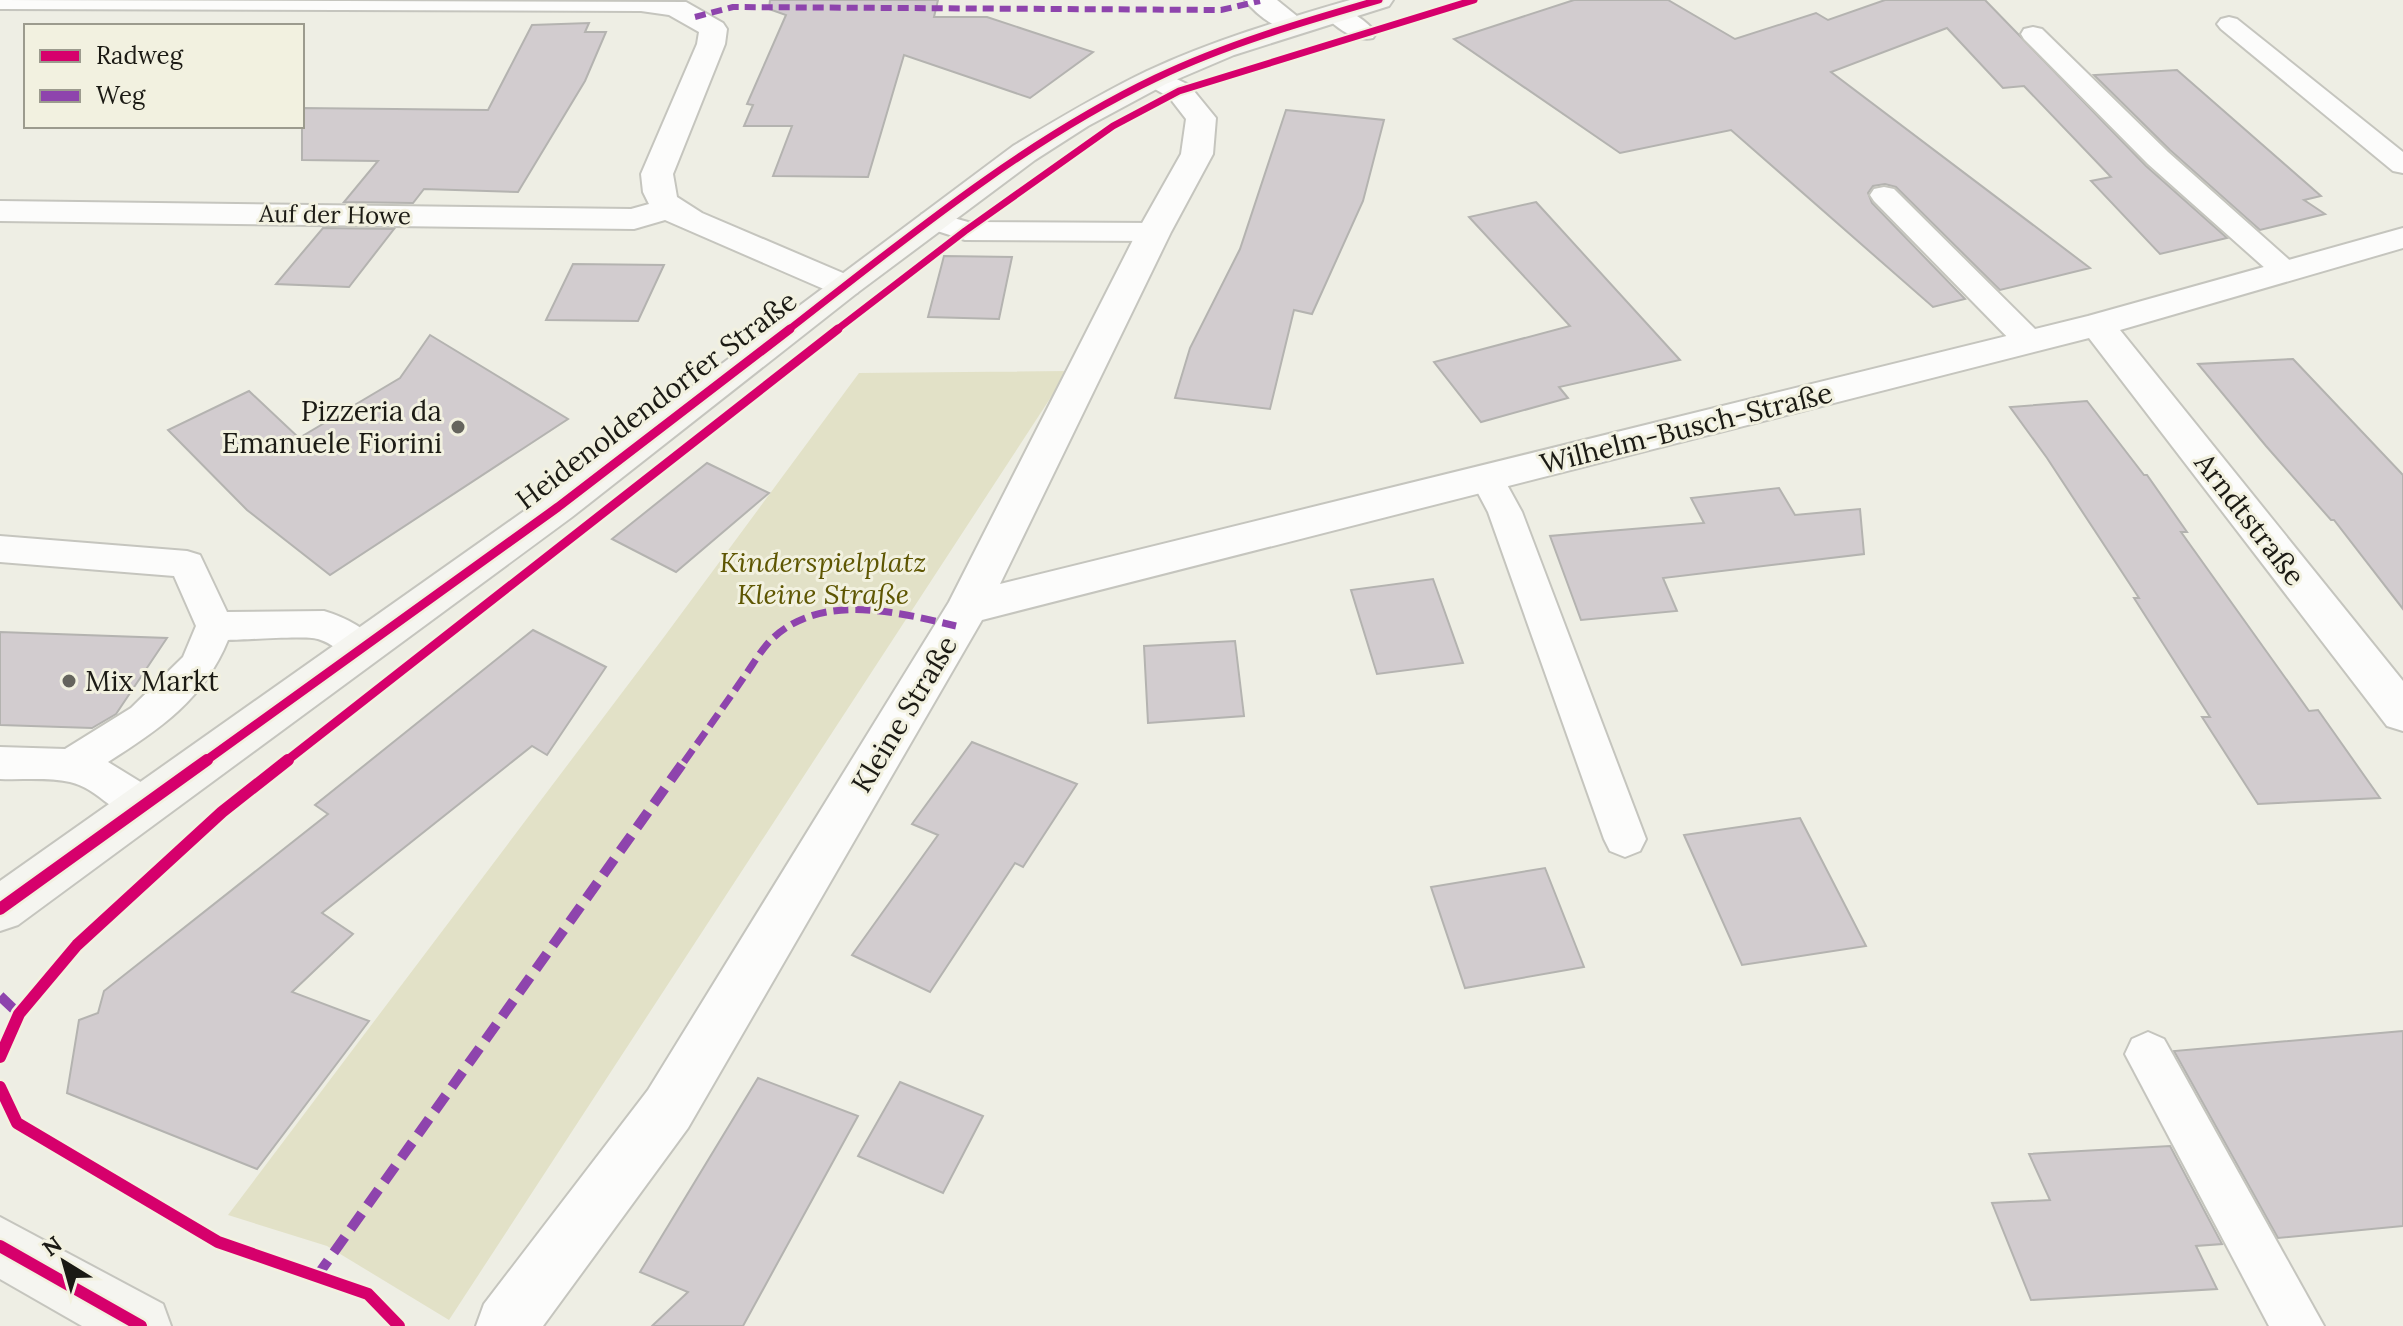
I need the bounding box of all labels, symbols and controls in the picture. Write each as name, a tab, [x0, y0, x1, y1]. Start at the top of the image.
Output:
legend	[24, 24, 304, 128]
text: Radweg	[96, 40, 184, 71]
text: Weg	[96, 80, 146, 111]
street label: Auf der Howe	[258, 198, 411, 231]
street label: Heidenoldendorfer Straße	[508, 283, 804, 517]
street label: Wilhelm-Busch-Straße	[1536, 374, 1836, 482]
place label: Pizzeria da Emanuele Fiorini	[222, 393, 442, 461]
marker: Pizzeria da Emanuele Fiorini	[449, 418, 467, 436]
street label: Arndtstraße	[2186, 445, 2313, 593]
park label: Kinderspielplatz Kleine Straße	[720, 544, 926, 612]
street label: Kleine Straße	[843, 629, 965, 799]
place label: Mix Markt	[85, 663, 219, 699]
marker: Mix Markt	[60, 672, 78, 690]
north arrow	[24, 1222, 104, 1302]
text: N	[37, 1230, 67, 1262]

